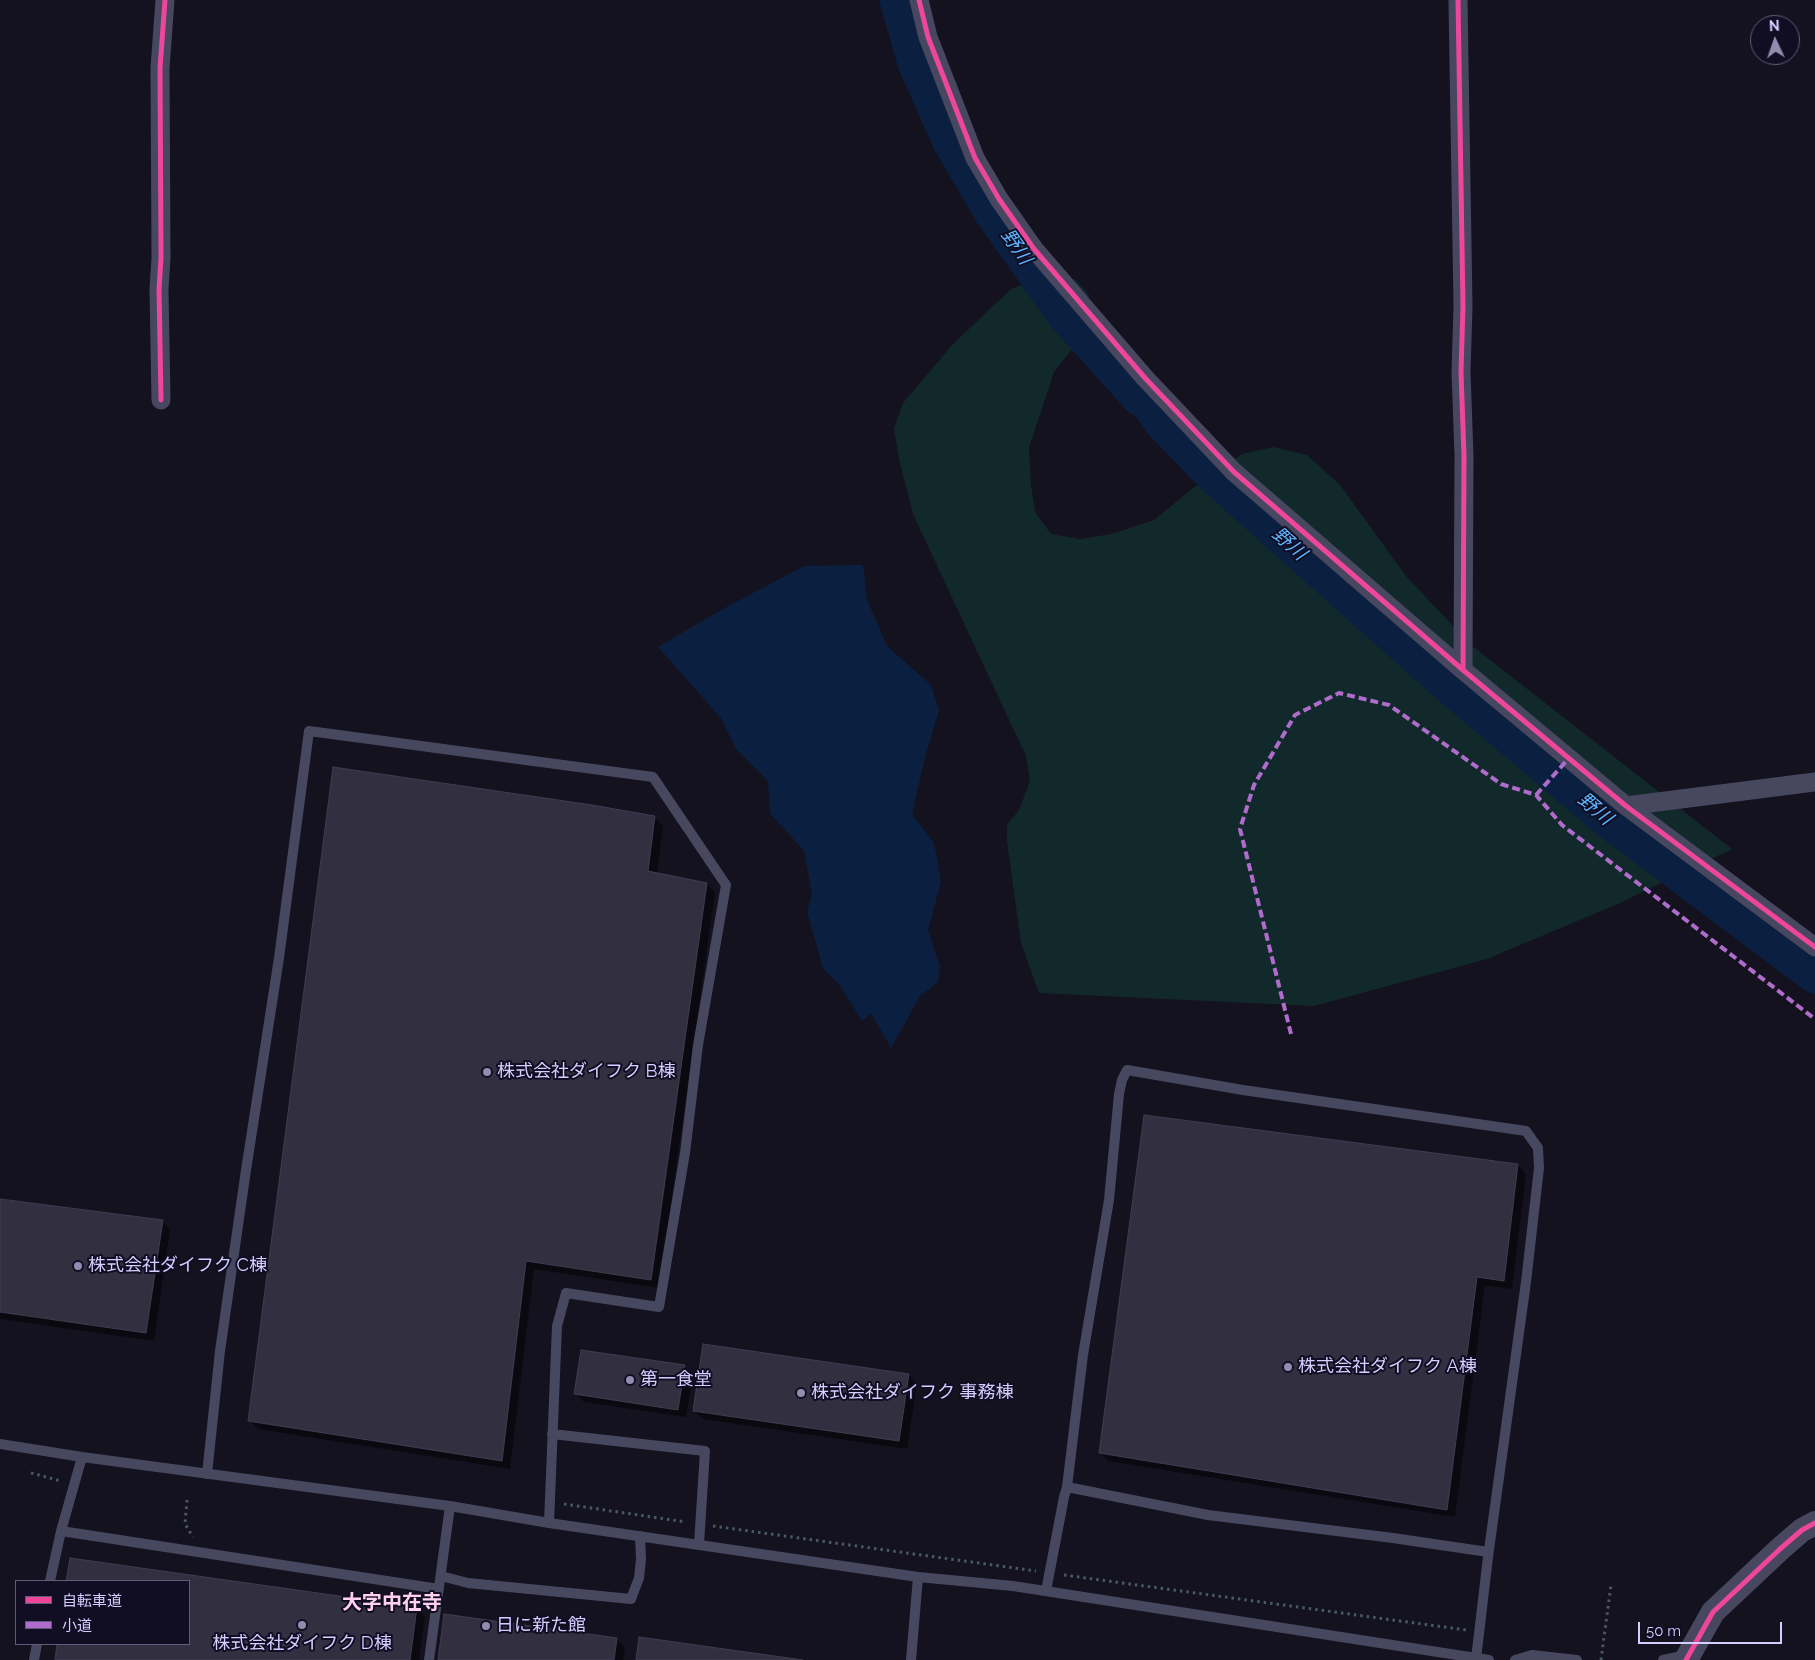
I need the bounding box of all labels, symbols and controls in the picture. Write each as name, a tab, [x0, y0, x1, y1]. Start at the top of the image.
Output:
north arrow	[1750, 15, 1800, 65]
text: N	[1769, 18, 1780, 34]
water label: 野川	[996, 225, 1036, 269]
water label: 野川	[1267, 523, 1311, 565]
water label: 野川	[1573, 788, 1617, 830]
place label: 株式会社ダイフク B棟	[497, 1061, 676, 1083]
marker: 株式会社ダイフク B棟	[481, 1066, 493, 1078]
place label: 株式会社ダイフク C棟	[88, 1255, 267, 1277]
marker: 株式会社ダイフク C棟	[72, 1260, 84, 1272]
place label: 株式会社ダイフク A棟	[1298, 1356, 1477, 1378]
marker: 株式会社ダイフク A棟	[1282, 1361, 1294, 1373]
place label: 第一食堂	[640, 1369, 712, 1391]
marker: 第一食堂	[624, 1374, 636, 1386]
place label: 株式会社ダイフク 事務棟	[811, 1382, 1014, 1404]
marker: 株式会社ダイフク 事務棟	[795, 1387, 807, 1399]
legend	[15, 1580, 190, 1645]
district label: 大字中在寺	[342, 1591, 442, 1615]
text: 自転車道	[62, 1592, 122, 1610]
scale bar	[1640, 1612, 1784, 1644]
place label: 日に新た館	[496, 1615, 586, 1637]
text: 小道	[62, 1617, 92, 1635]
marker: 株式会社ダイフク D棟	[296, 1619, 308, 1631]
marker: 日に新た館	[480, 1620, 492, 1632]
text: 50 m	[1646, 1622, 1681, 1640]
place label: 株式会社ダイフク D棟	[212, 1633, 392, 1655]

